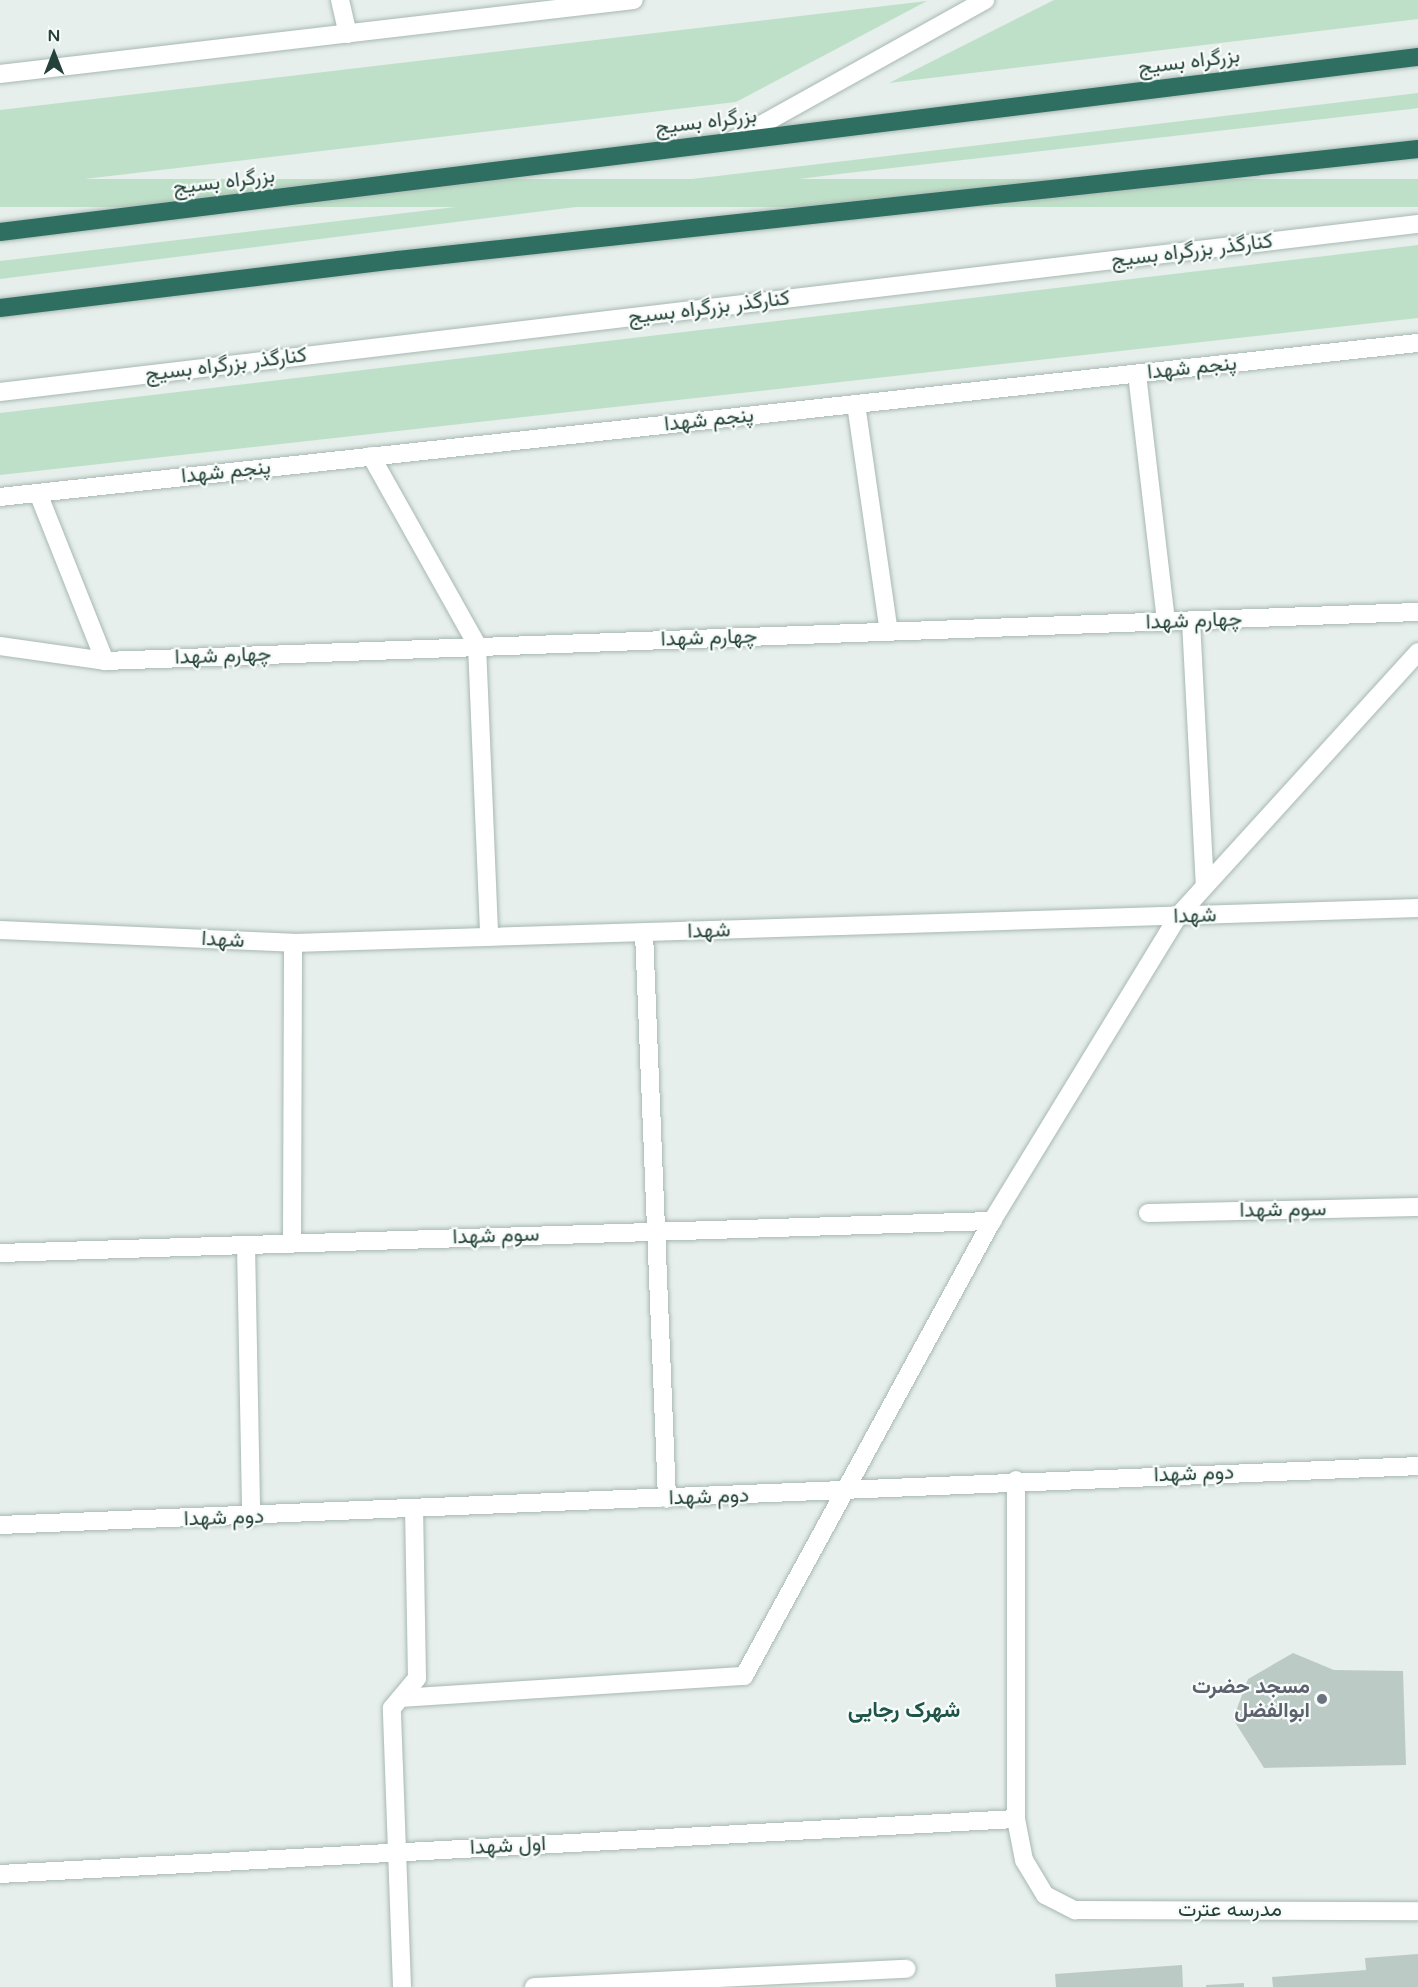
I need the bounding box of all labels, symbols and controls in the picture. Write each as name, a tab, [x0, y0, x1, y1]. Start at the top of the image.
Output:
north arrow	[24, 24, 84, 84]
text: N	[48, 26, 60, 46]
street label: بزرگراه بسیج	[1137, 43, 1241, 81]
street label: بزرگراه بسیج	[654, 103, 758, 141]
street label: بزرگراه بسیج	[172, 163, 276, 201]
street label: کنارگذر بزرگراه بسیج	[1110, 229, 1274, 273]
street label: کنارگذر بزرگراه بسیج	[627, 286, 791, 330]
street label: کنارگذر بزرگراه بسیج	[144, 343, 308, 387]
street label: پنجم شهدا	[1146, 351, 1238, 385]
street label: پنجم شهدا	[663, 403, 755, 437]
street label: پنجم شهدا	[180, 455, 272, 489]
street label: چهارم شهدا	[1145, 607, 1243, 635]
street label: چهارم شهدا	[660, 624, 758, 652]
street label: چهارم شهدا	[174, 642, 272, 670]
street label: شهدا	[1173, 903, 1217, 929]
street label: شهدا	[687, 918, 731, 944]
street label: شهدا	[201, 926, 245, 954]
street label: سوم شهدا	[1239, 1197, 1327, 1223]
street label: سوم شهدا	[452, 1222, 540, 1250]
street label: دوم شهدا	[1153, 1460, 1235, 1488]
street label: دوم شهدا	[668, 1483, 750, 1511]
street label: دوم شهدا	[183, 1504, 265, 1532]
place label: مسجد حضرت ابوالفضل	[1192, 1674, 1310, 1724]
marker: مسجد حضرت ابوالفضل	[1315, 1692, 1329, 1706]
district label: شهرک رجایی	[848, 1698, 960, 1724]
street label: اول شهدا	[469, 1831, 547, 1861]
street label: مدرسه عترت	[1178, 1897, 1282, 1923]

